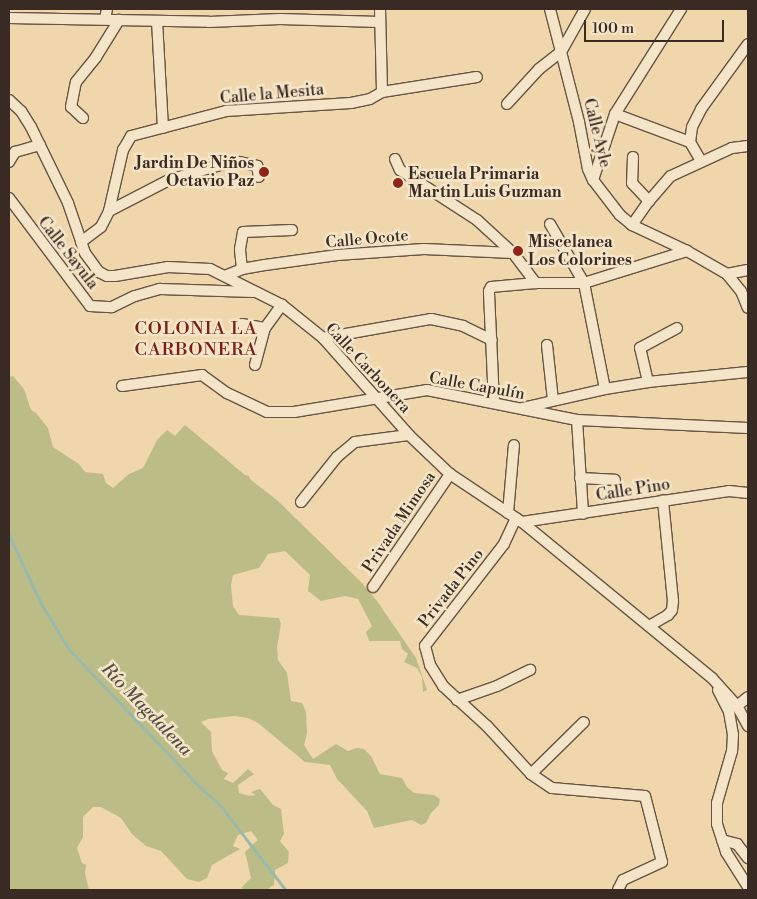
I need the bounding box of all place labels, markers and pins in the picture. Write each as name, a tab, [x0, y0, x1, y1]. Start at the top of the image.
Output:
place label: Jardin De Niños Octavio Paz	[136, 153, 254, 191]
place label: Escuela Primaria Martin Luis Guzman	[408, 164, 562, 202]
marker: Jardin De Niños Octavio Paz	[258, 166, 270, 178]
marker: Escuela Primaria Martin Luis Guzman	[392, 177, 404, 189]
place label: Miscelanea Los Colorines	[528, 232, 632, 270]
marker: Miscelanea Los Colorines	[512, 245, 524, 257]

